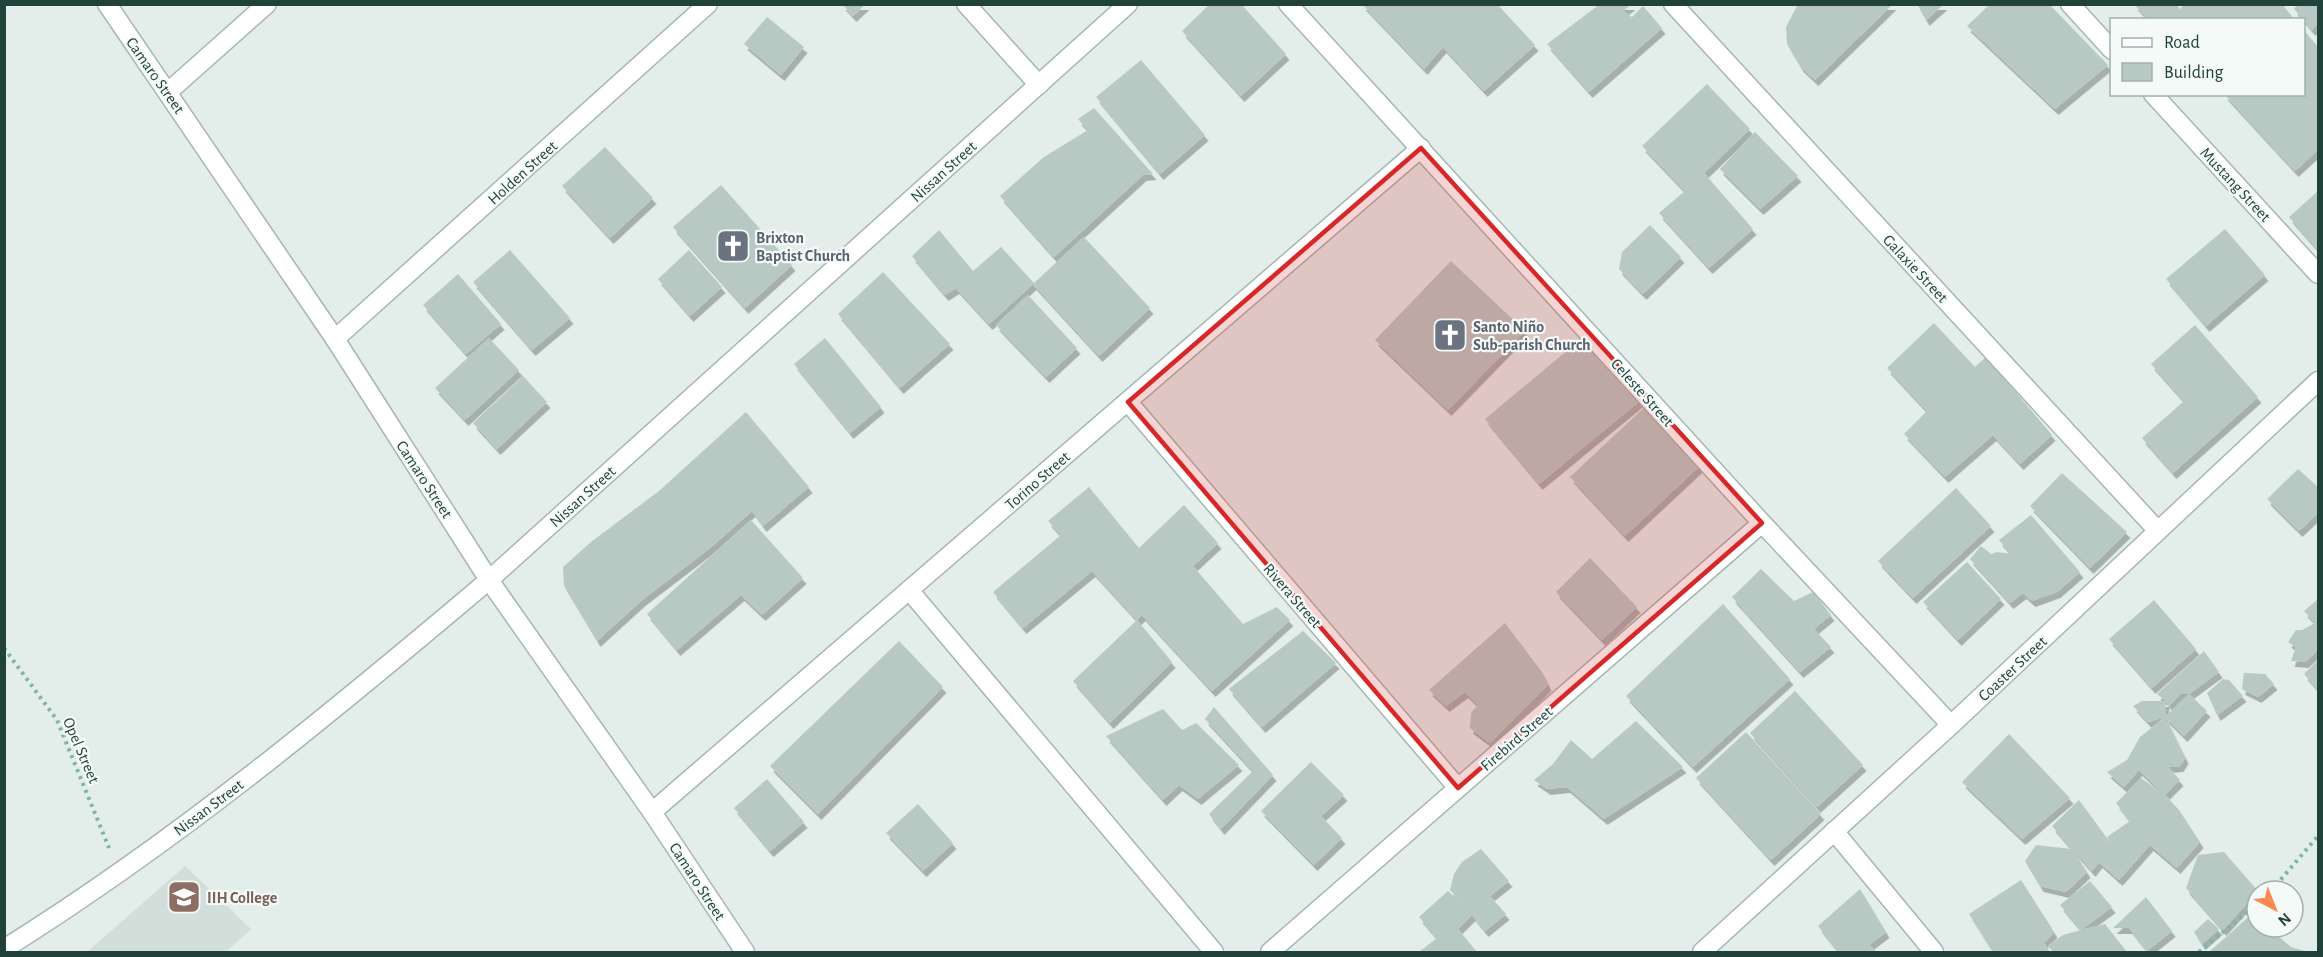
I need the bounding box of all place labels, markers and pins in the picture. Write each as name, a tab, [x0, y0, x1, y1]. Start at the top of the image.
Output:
church icon: Brixton Baptist Church	[715, 228, 751, 264]
place label: Brixton Baptist Church	[756, 230, 850, 264]
church icon: Santo Niño Sub-parish Church	[1432, 317, 1468, 353]
place label: Santo Niño Sub-parish Church	[1473, 319, 1591, 353]
school or university icon: IIH College	[166, 879, 202, 915]
place label: IIH College	[207, 890, 278, 906]

